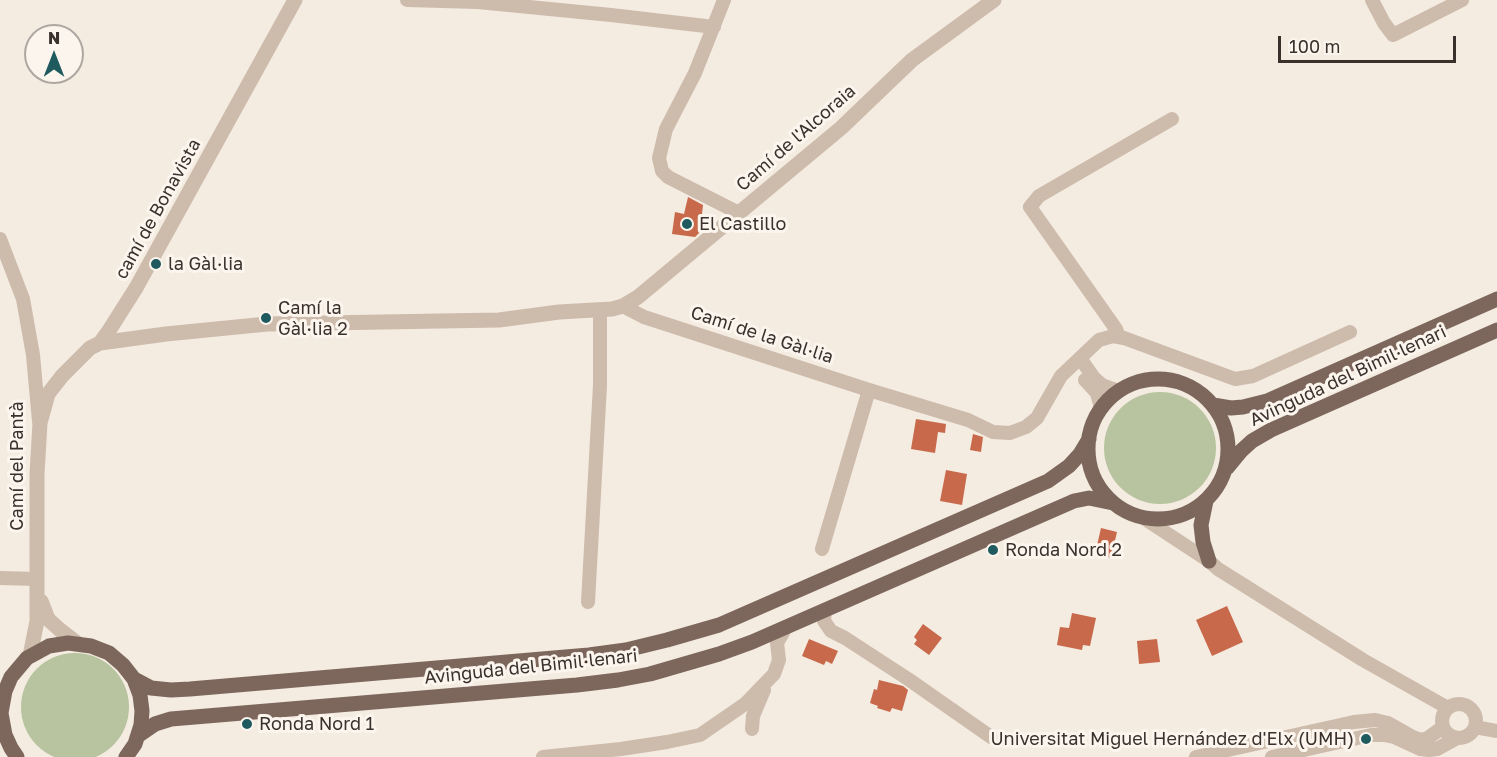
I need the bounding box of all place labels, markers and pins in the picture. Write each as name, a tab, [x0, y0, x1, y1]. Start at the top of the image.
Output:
place label: El Castillo	[699, 213, 786, 235]
marker: El Castillo	[680, 217, 694, 231]
place label: la Gàl·lia	[168, 253, 243, 275]
marker: la Gàl·lia	[149, 257, 163, 271]
place label: Camí la Gàl·lia 2	[278, 297, 348, 340]
marker: Camí la Gàl·lia 2	[259, 311, 273, 325]
place label: Ronda Nord 2	[1005, 539, 1122, 561]
marker: Ronda Nord 2	[986, 543, 1000, 557]
place label: Ronda Nord 1	[259, 713, 374, 735]
marker: Ronda Nord 1	[240, 717, 254, 731]
place label: Universitat Miguel Hernández d'Elx (UMH)	[990, 728, 1354, 750]
marker: Universitat Miguel Hernández d'Elx (UMH)	[1359, 732, 1373, 746]

